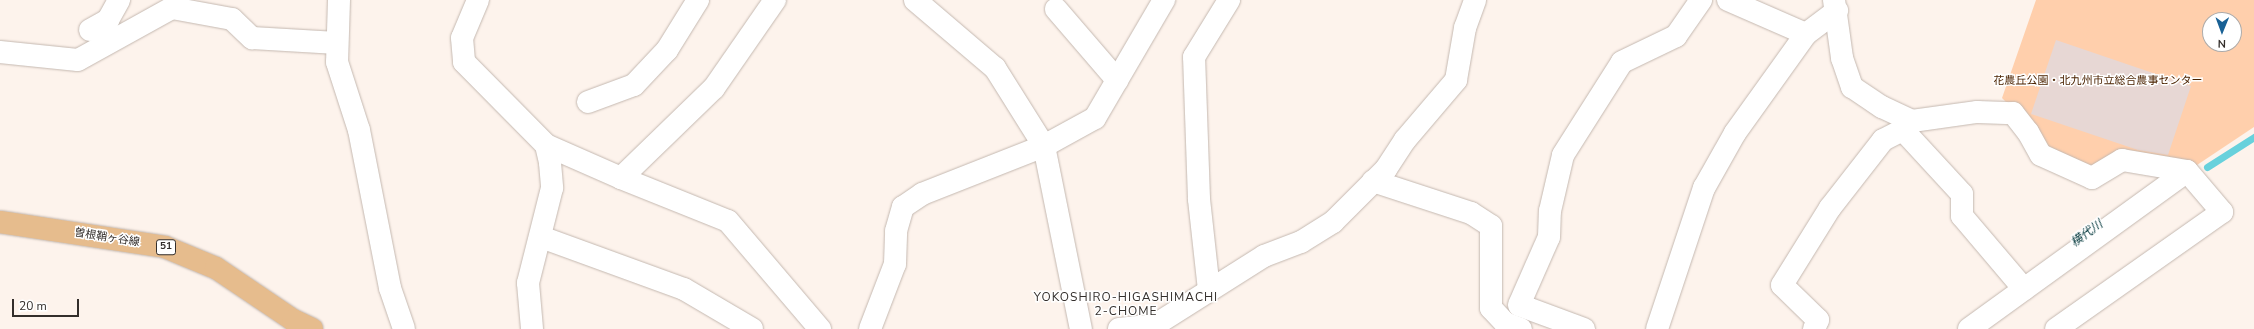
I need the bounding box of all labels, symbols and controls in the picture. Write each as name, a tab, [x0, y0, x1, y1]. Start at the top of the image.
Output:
north arrow	[2202, 12, 2242, 52]
text: N	[2218, 36, 2226, 51]
park label: 花農丘公園・北九州市立総合農事センター	[1994, 74, 2202, 88]
water label: 横代川	[2068, 218, 2106, 250]
street label: 曽根鞘ヶ谷線	[73, 226, 141, 250]
road number: 51	[156, 239, 176, 255]
scale bar	[14, 291, 81, 317]
district label: YOKOSHIRO-HIGASHIMACHI 2-CHOME	[1034, 291, 1218, 319]
text: 20 m	[19, 298, 47, 314]

